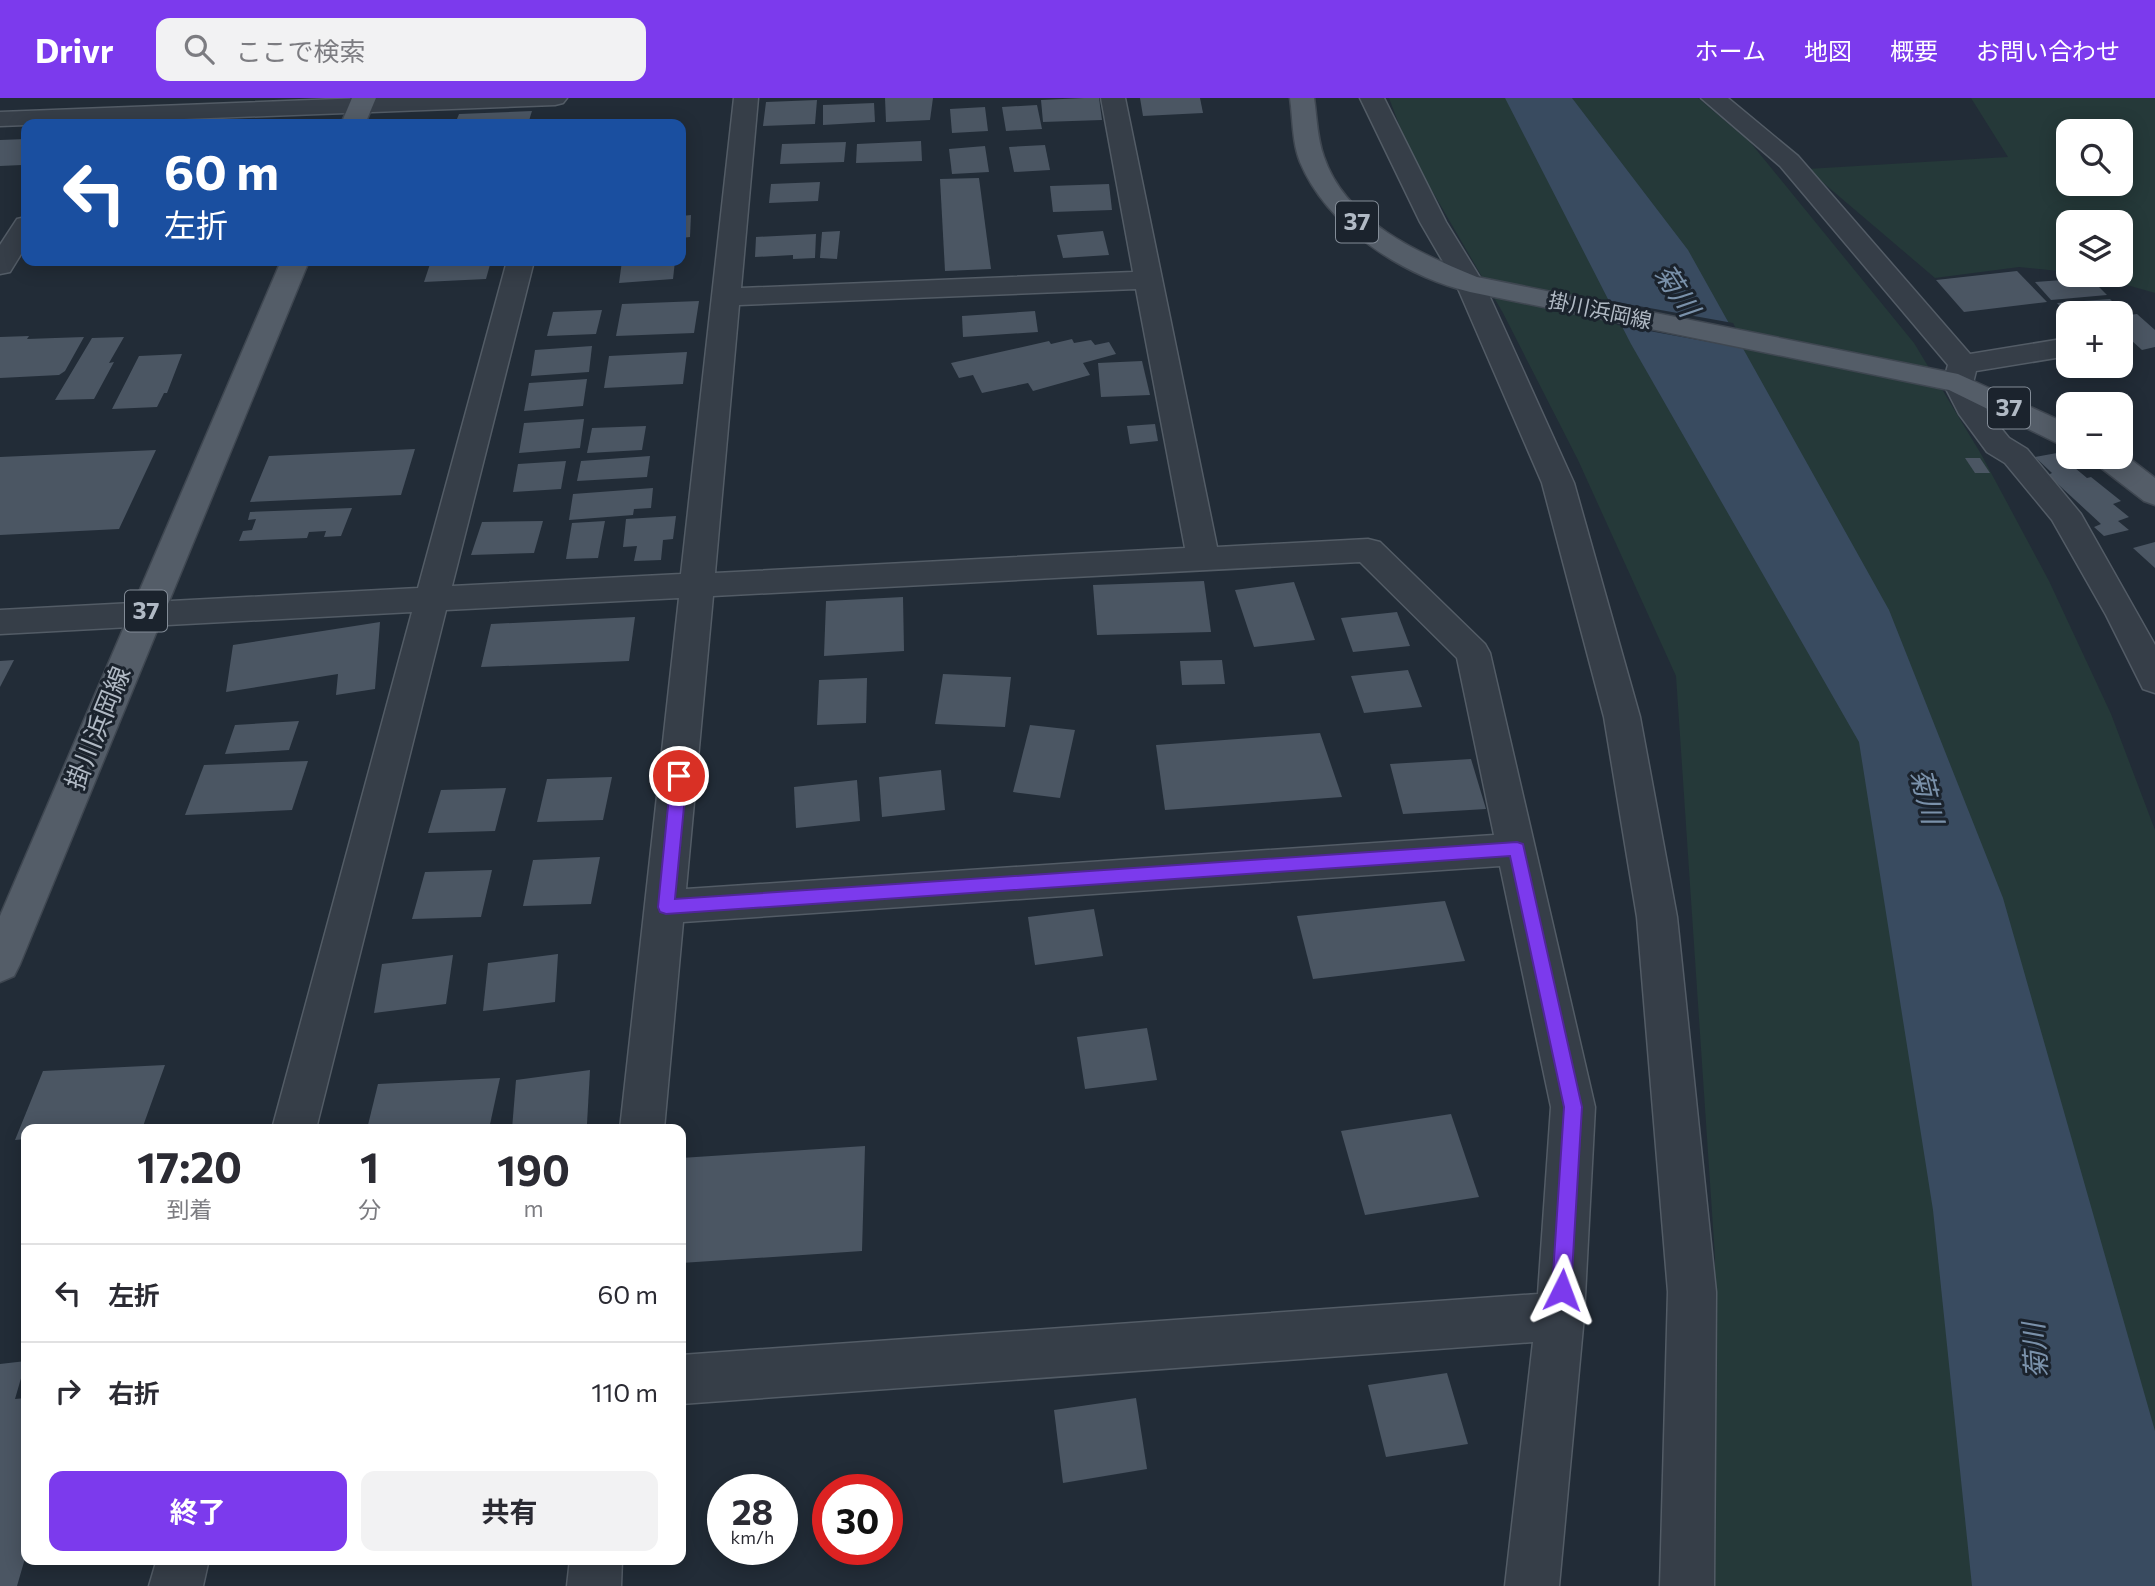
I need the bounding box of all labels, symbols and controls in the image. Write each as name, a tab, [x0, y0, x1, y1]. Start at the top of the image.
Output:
search box	[156, 18, 646, 81]
text: Drivr	[35, 29, 114, 70]
icon: search	[180, 30, 218, 68]
text: ここで検索	[236, 35, 366, 66]
text: ホーム	[1695, 36, 1766, 65]
text: 地図	[1804, 36, 1852, 65]
text: 概要	[1890, 36, 1938, 65]
text: お問い合わせ	[1976, 36, 2120, 65]
map controls	[2056, 119, 2133, 469]
button: search	[2056, 119, 2133, 196]
text: 60 m	[164, 140, 279, 200]
icon: left	[49, 147, 140, 238]
road number: 37	[1336, 202, 1378, 242]
text: 左折	[164, 204, 228, 244]
button: layers	[2056, 210, 2133, 287]
water label: 菊川	[1648, 257, 1709, 325]
street label: 掛川浜岡線	[1546, 286, 1654, 333]
button: +	[2056, 301, 2133, 378]
road number: 37	[1988, 388, 2030, 428]
button: −	[2056, 392, 2133, 469]
road number: 37	[125, 590, 167, 632]
street label: 掛川浜岡線	[58, 661, 135, 794]
pin	[649, 746, 709, 806]
icon: arrive	[660, 757, 698, 795]
water label: 菊川	[1905, 764, 1952, 830]
text: 17:20	[137, 1140, 242, 1192]
text: 1	[360, 1140, 379, 1192]
text: 190	[497, 1143, 570, 1195]
text: m	[523, 1194, 543, 1222]
text: 到着	[166, 1195, 212, 1223]
text: 分	[358, 1195, 381, 1223]
position arrow	[1525, 1253, 1599, 1327]
icon: left	[49, 1274, 87, 1312]
text: 60 m	[598, 1278, 658, 1309]
text: 左折	[108, 1279, 160, 1310]
water label: 菊川	[2015, 1319, 2053, 1380]
icon: right	[49, 1372, 87, 1410]
text: 110 m	[591, 1376, 658, 1407]
text: 右折	[108, 1377, 160, 1408]
button: 終了	[49, 1471, 347, 1551]
button: 共有	[361, 1471, 658, 1551]
speed limit sign: 30	[812, 1474, 903, 1565]
text: 28	[732, 1489, 773, 1532]
text: km/h	[731, 1526, 774, 1548]

